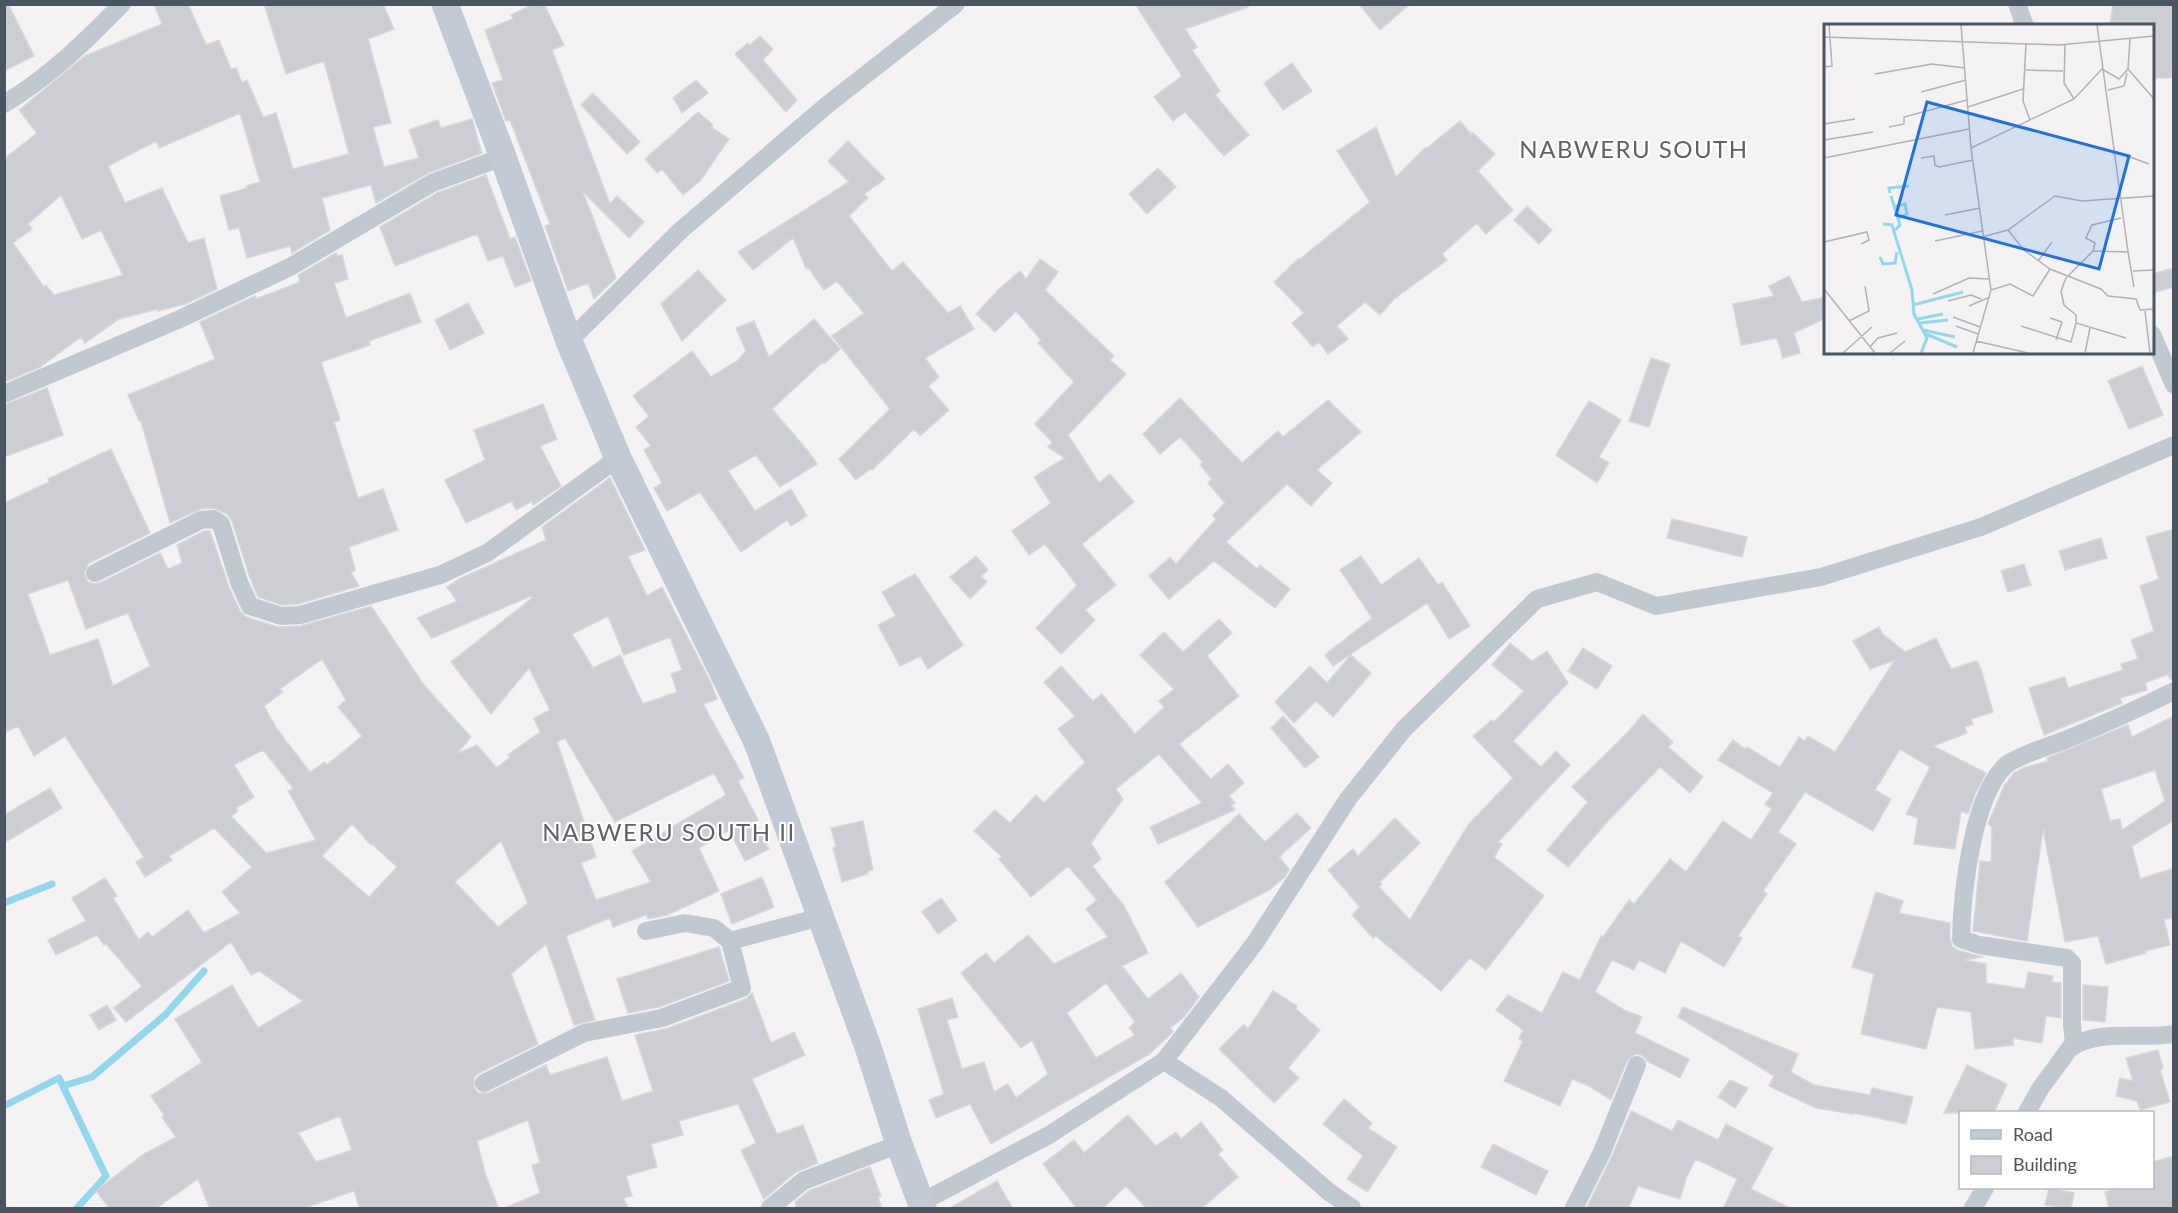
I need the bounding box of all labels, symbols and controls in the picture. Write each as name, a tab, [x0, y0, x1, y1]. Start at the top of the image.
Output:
inset map	[1824, 24, 2154, 354]
district label: NABWERU SOUTH	[1519, 134, 1749, 163]
district label: NABWERU SOUTH II	[542, 817, 796, 846]
legend	[1959, 1111, 2154, 1189]
text: Road	[2013, 1123, 2053, 1145]
text: Building	[2013, 1153, 2077, 1175]

